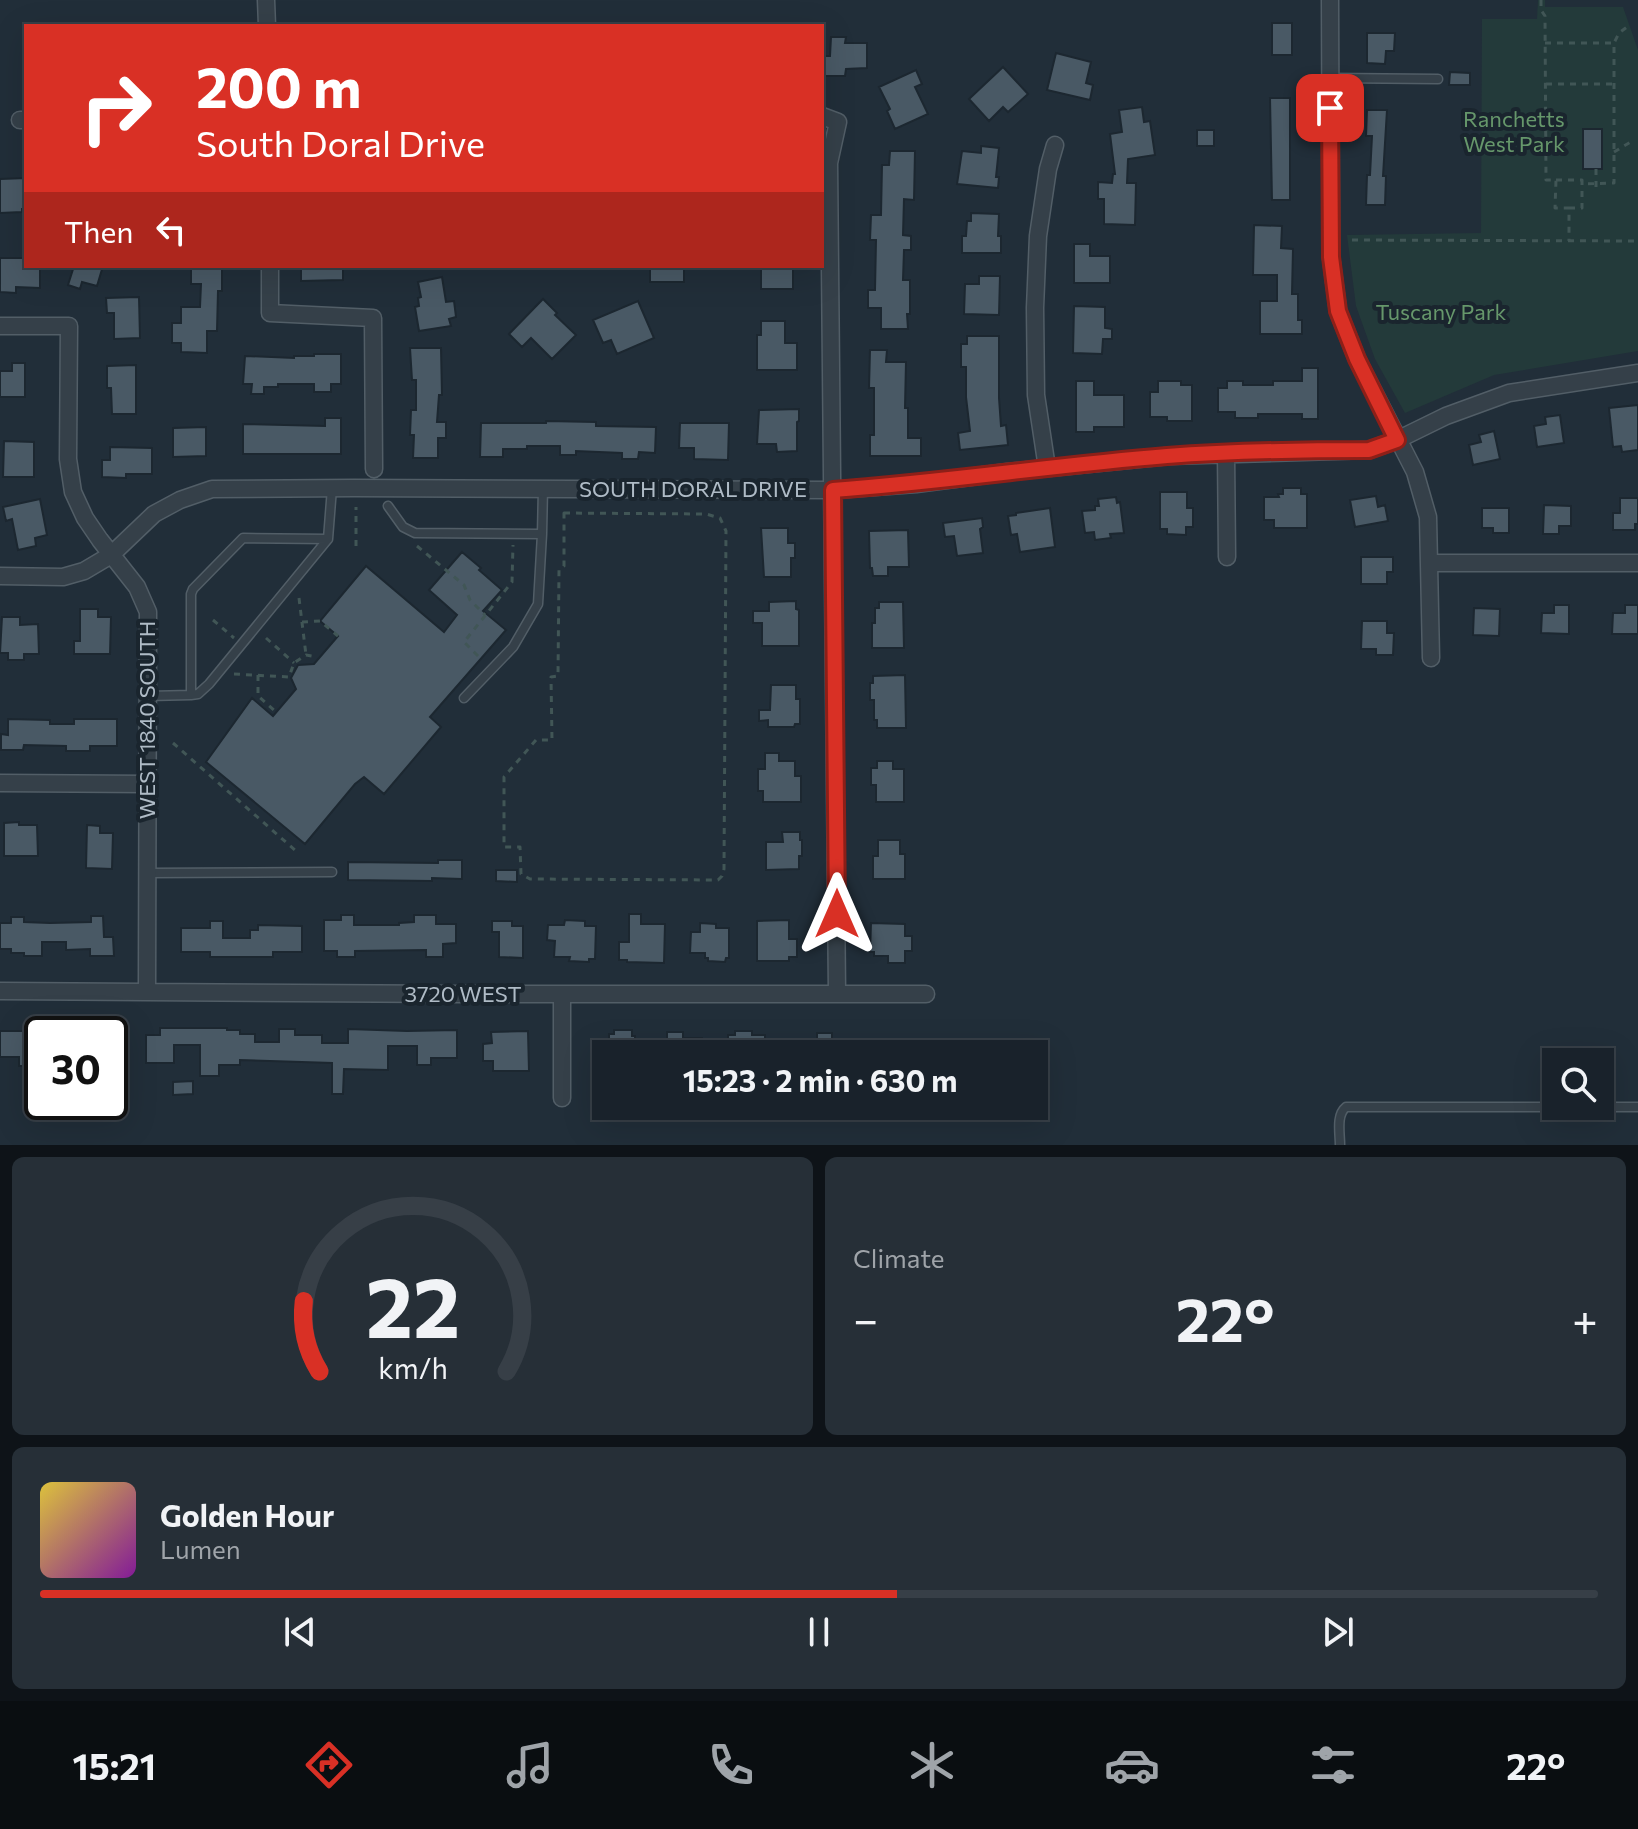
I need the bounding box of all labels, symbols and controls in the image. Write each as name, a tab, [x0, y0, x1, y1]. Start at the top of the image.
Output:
text: 200 m	[196, 51, 362, 120]
icon: right	[64, 56, 168, 160]
pin	[1296, 74, 1364, 142]
icon: arrive	[1308, 86, 1352, 130]
park label: Ranchetts West Park	[1463, 105, 1565, 157]
text: South Doral Drive	[196, 120, 485, 164]
icon: left	[149, 208, 193, 252]
text: Then	[64, 212, 133, 249]
park label: Tuscany Park	[1376, 298, 1507, 325]
street label: SOUTH DORAL DRIVE	[579, 475, 807, 502]
street label: WEST 1840 SOUTH	[133, 621, 160, 819]
position arrow	[795, 872, 879, 956]
street label: 3720 WEST	[404, 980, 522, 1007]
speed limit sign: 30	[24, 1016, 128, 1120]
map controls	[1542, 1048, 1614, 1120]
button: search	[1542, 1048, 1614, 1120]
text: 15:23 · 2 min · 630 m	[683, 1061, 957, 1098]
text: Climate	[853, 1242, 945, 1273]
text: 22	[365, 1253, 460, 1355]
text: 22°	[1176, 1281, 1274, 1354]
text: −	[853, 1291, 878, 1345]
text: +	[1572, 1291, 1598, 1345]
text: km/h	[378, 1350, 447, 1385]
text: Golden Hour	[160, 1496, 334, 1533]
text: Lumen	[160, 1533, 241, 1564]
icon: previous	[278, 1610, 322, 1654]
icon: pause	[797, 1610, 841, 1654]
icon: next	[1316, 1610, 1360, 1654]
icon: directions	[301, 1737, 357, 1793]
icon: music	[502, 1737, 558, 1793]
icon: phone	[703, 1737, 759, 1793]
icon: climate	[904, 1737, 960, 1793]
icon: car	[1104, 1737, 1160, 1793]
icon: filters	[1305, 1737, 1361, 1793]
text: 15:21	[72, 1743, 156, 1787]
text: 22°	[1506, 1743, 1565, 1787]

